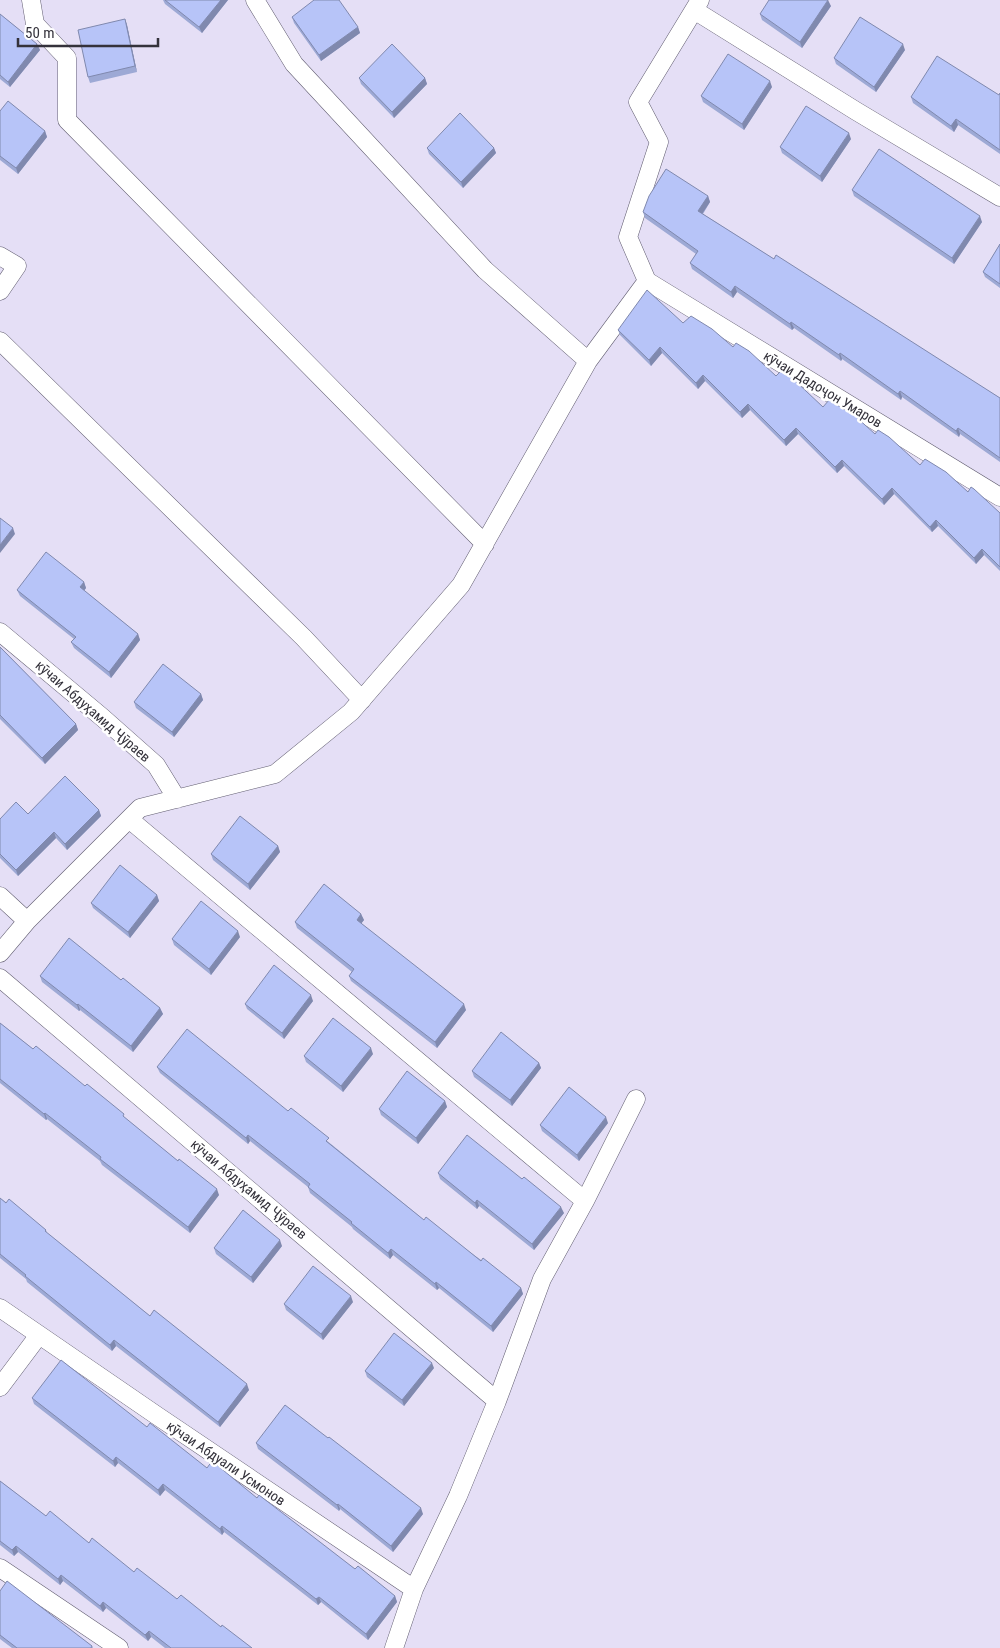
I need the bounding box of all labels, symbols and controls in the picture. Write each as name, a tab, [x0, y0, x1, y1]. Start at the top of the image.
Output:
scale bar	[18, 15, 158, 47]
text: 50 m	[25, 24, 55, 42]
street label: кӯчаи Дадоҷон Умаров	[761, 347, 885, 431]
street label: кӯчаи Абдуҳамид Ҷӯраев	[32, 657, 154, 765]
street label: кӯчаи Абдуҳамид Ҷӯраев	[188, 1136, 310, 1242]
street label: кӯчаи Абдуали Усмонов	[164, 1417, 288, 1509]

